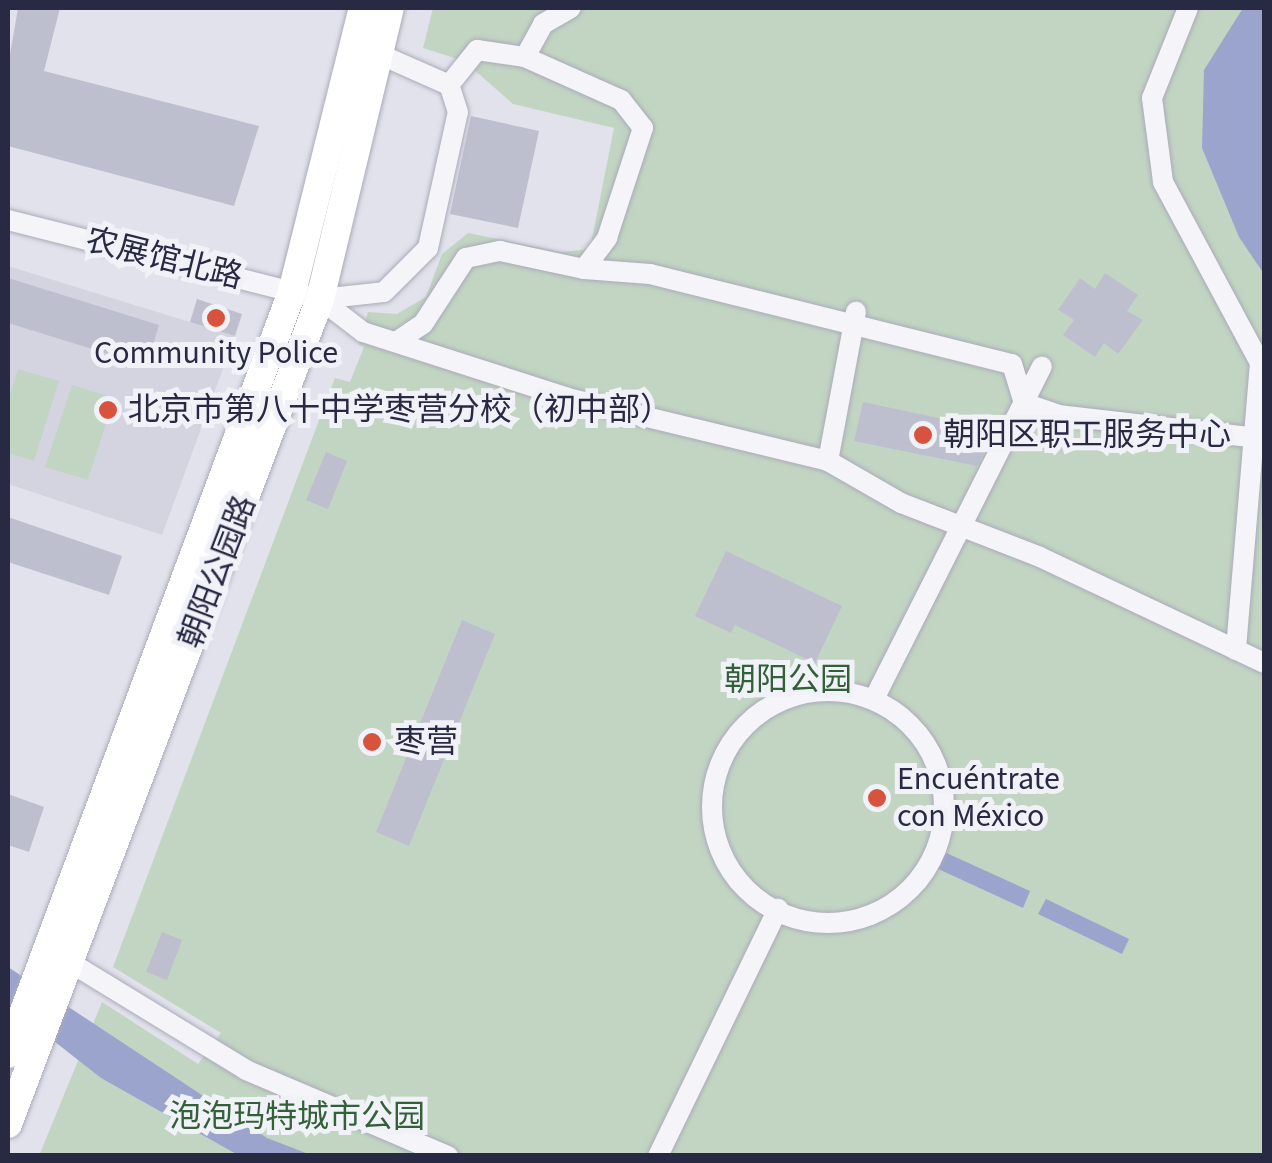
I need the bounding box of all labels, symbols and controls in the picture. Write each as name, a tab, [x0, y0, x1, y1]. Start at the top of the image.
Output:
street label: 农展馆北路	[82, 221, 246, 297]
marker: Community Police	[205, 307, 227, 329]
place label: Community Police	[94, 334, 338, 372]
place label: 北京市第八十中学枣营分校（初中部）	[128, 391, 672, 429]
marker: 北京市第八十中学枣营分校（初中部）	[97, 399, 119, 421]
place label: 朝阳区职工服务中心	[943, 416, 1231, 454]
marker: 朝阳区职工服务中心	[912, 424, 934, 446]
street label: 朝阳公园路	[171, 490, 265, 654]
park label: 朝阳公园	[724, 661, 852, 699]
place label: 枣营	[394, 723, 458, 761]
marker: 枣营	[359, 729, 385, 755]
place label: Encuéntrate con México	[897, 761, 1060, 836]
marker: Encuéntrate con México	[866, 787, 888, 809]
park label: 泡泡玛特城市公园	[169, 1098, 425, 1136]

